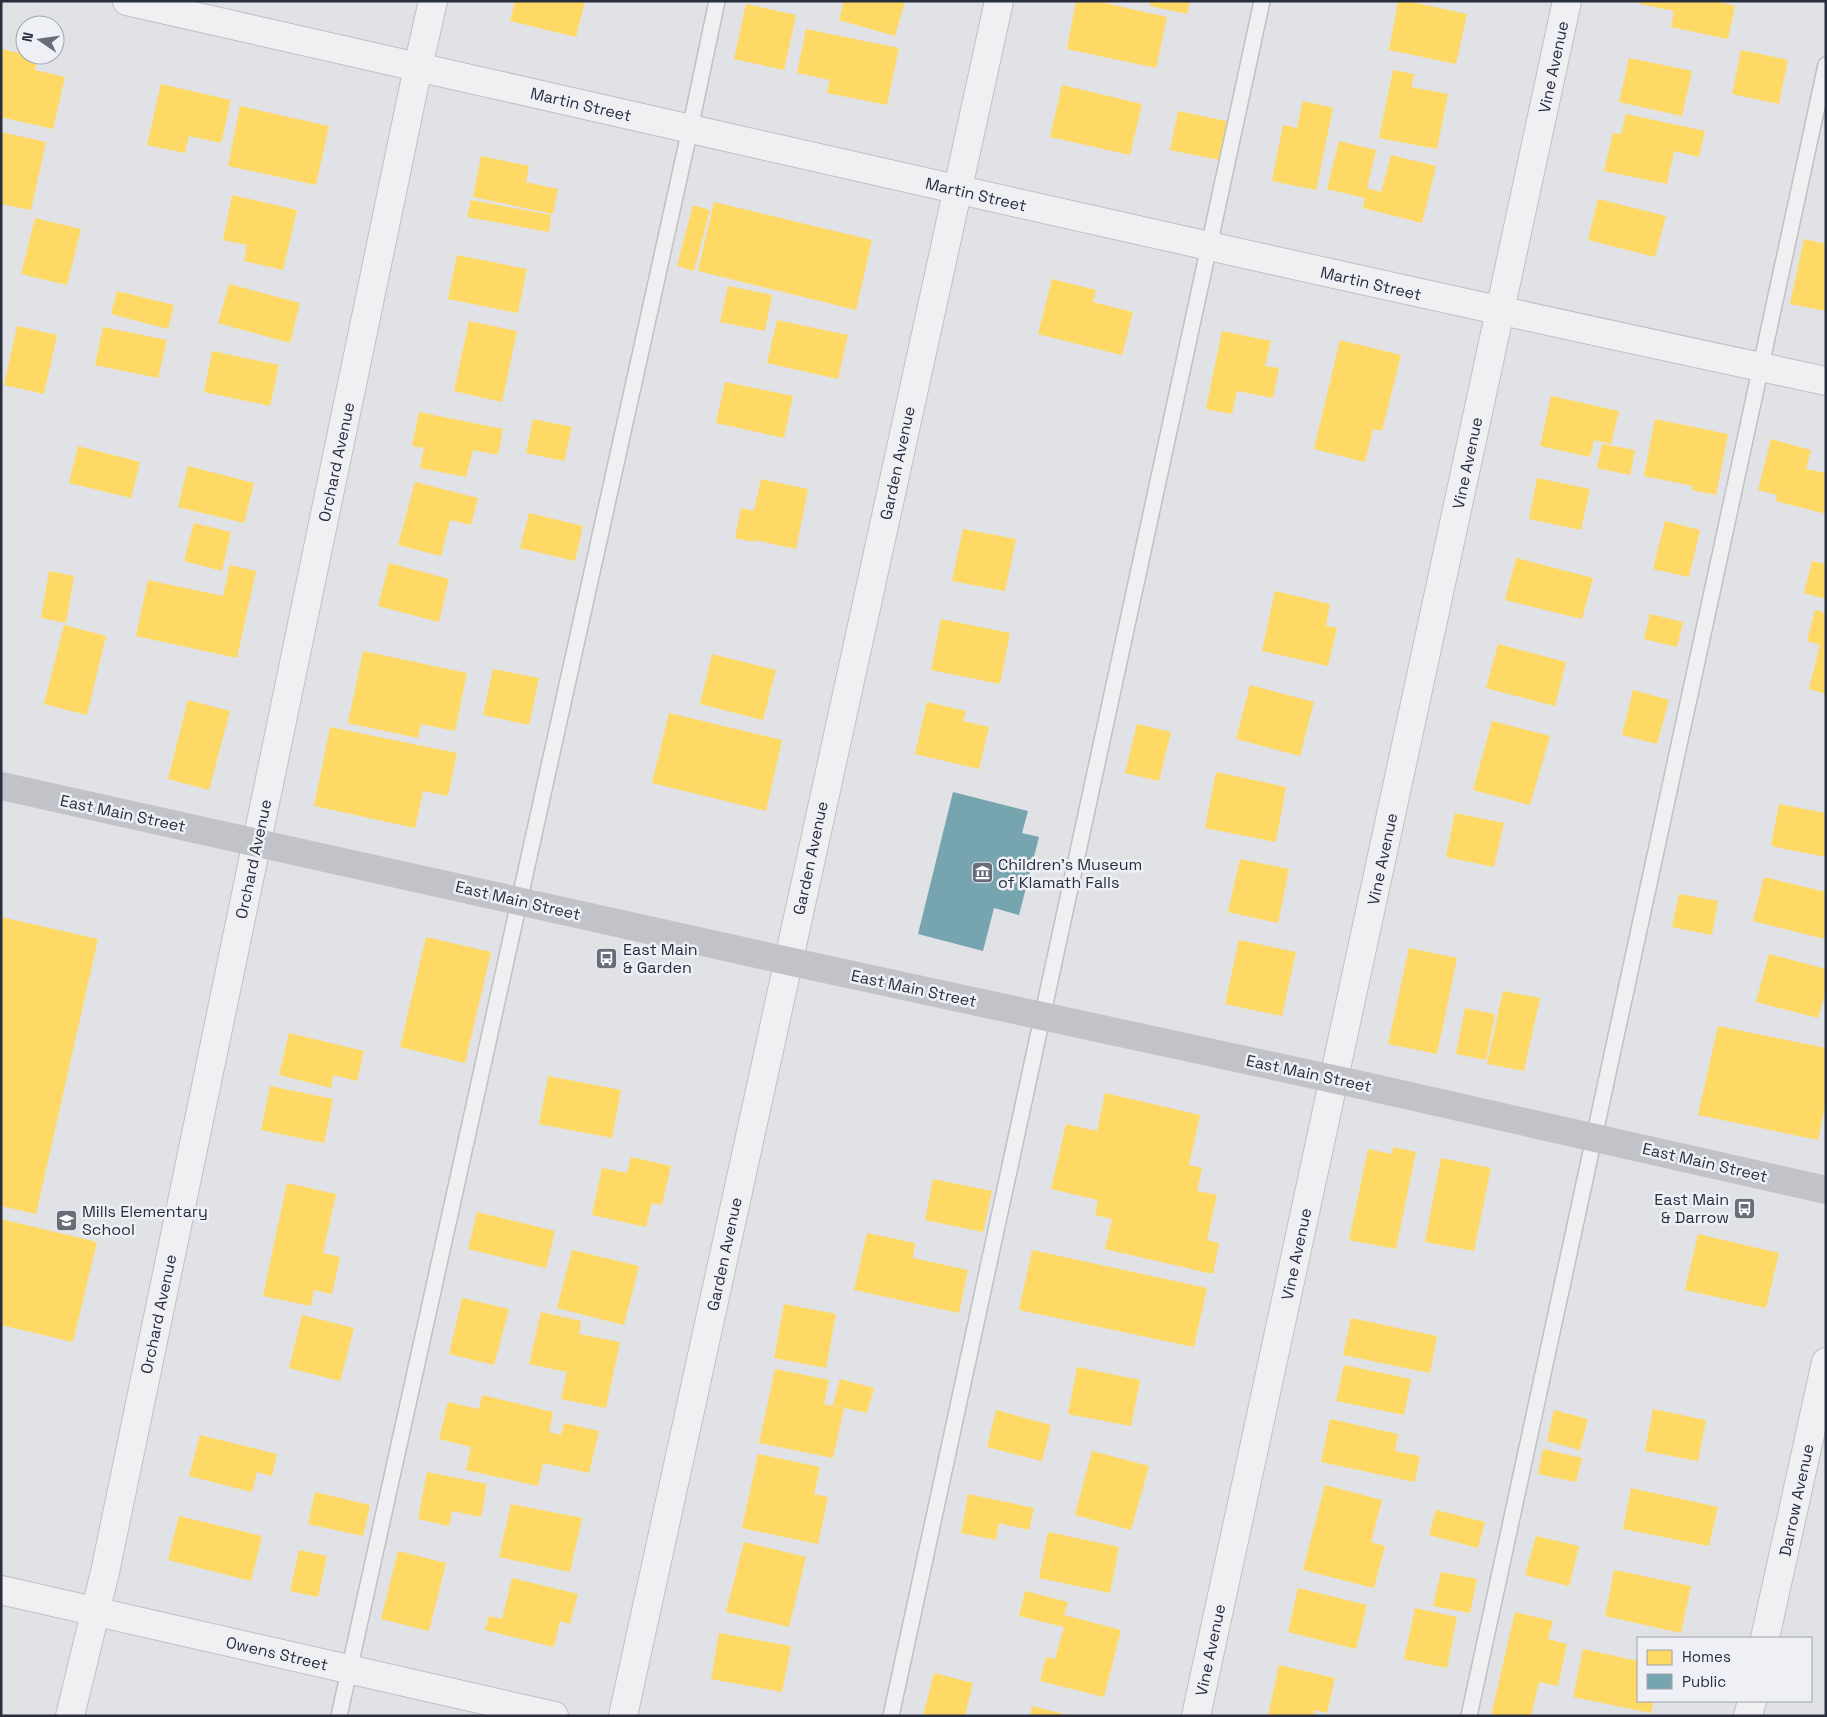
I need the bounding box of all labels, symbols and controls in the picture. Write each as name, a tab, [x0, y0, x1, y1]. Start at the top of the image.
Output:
north arrow	[15, 15, 65, 65]
street label: Vine Avenue	[1533, 19, 1573, 115]
text: N	[18, 30, 37, 44]
street label: Martin Street	[528, 83, 634, 126]
street label: Martin Street	[923, 173, 1029, 216]
street label: Martin Street	[1318, 262, 1424, 305]
street label: Orchard Avenue	[314, 401, 359, 524]
street label: Garden Avenue	[875, 404, 920, 522]
street label: Vine Avenue	[1447, 415, 1487, 511]
street label: East Main Street	[58, 790, 188, 837]
street label: Orchard Avenue	[231, 798, 276, 921]
street label: Garden Avenue	[788, 799, 833, 917]
street label: Vine Avenue	[1362, 811, 1402, 907]
place label: Children’s Museum of Klamath Falls	[998, 854, 1142, 893]
museum icon: Children’s Museum of Klamath Falls	[970, 861, 994, 885]
street label: East Main Street	[453, 876, 582, 925]
place label: East Main & Garden	[623, 939, 698, 978]
bus stop icon: East Main & Garden	[595, 946, 619, 970]
street label: East Main Street	[849, 965, 979, 1012]
street label: East Main Street	[1244, 1050, 1374, 1097]
street label: East Main Street	[1640, 1138, 1769, 1187]
place label: East Main & Darrow	[1654, 1189, 1729, 1228]
street label: Garden Avenue	[702, 1195, 747, 1313]
bus stop icon: East Main & Darrow	[1733, 1196, 1757, 1220]
place label: Mills Elementary School	[82, 1201, 208, 1240]
street label: Vine Avenue	[1276, 1206, 1316, 1302]
school or university icon: Mills Elementary School	[54, 1208, 78, 1232]
street label: Orchard Avenue	[136, 1253, 181, 1376]
street label: Darrow Avenue	[1774, 1442, 1819, 1558]
street label: Vine Avenue	[1190, 1602, 1230, 1698]
street label: Owens Street	[224, 1632, 330, 1675]
legend	[1637, 1637, 1812, 1702]
text: Homes	[1682, 1647, 1731, 1666]
text: Public	[1682, 1672, 1726, 1691]

